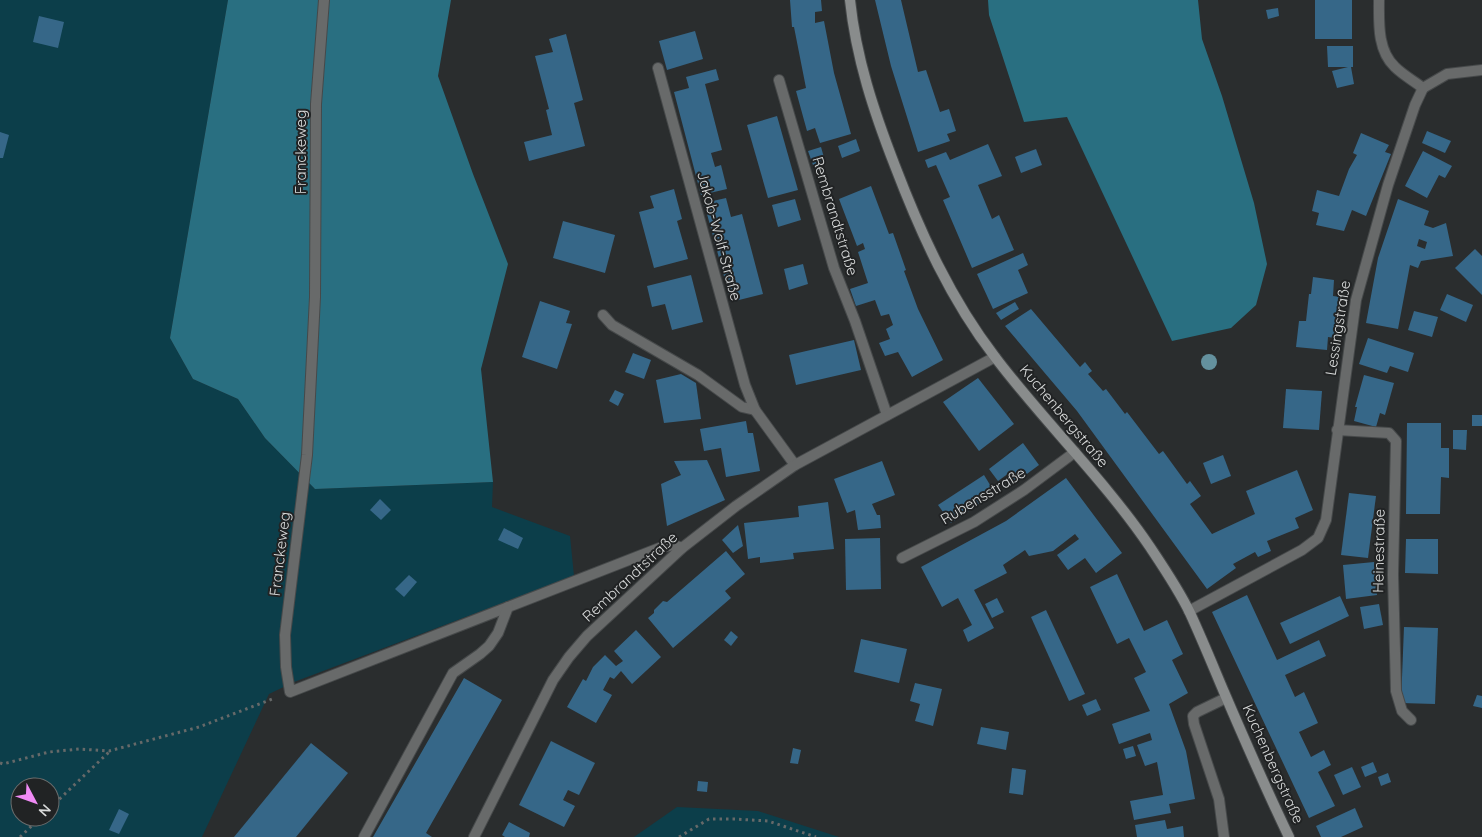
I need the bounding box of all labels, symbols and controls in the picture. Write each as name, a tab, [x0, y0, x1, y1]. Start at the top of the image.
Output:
street label: Franckeweg	[291, 110, 310, 194]
street label: Rembrandtstraße	[808, 154, 863, 278]
street label: Jakob-Wolf-Straße	[693, 169, 746, 303]
street label: Lessingstraße	[1321, 279, 1354, 377]
street label: Kuchenbergstraße	[1016, 360, 1113, 471]
street label: Rubensstraße	[937, 463, 1029, 528]
street label: Heinestraße	[1368, 509, 1389, 593]
street label: Franckeweg	[265, 511, 294, 597]
street label: Rembrandtstraße	[578, 528, 681, 626]
street label: Kuchenbergstraße	[1239, 701, 1308, 826]
north arrow	[10, 777, 60, 827]
text: N	[35, 801, 55, 820]

